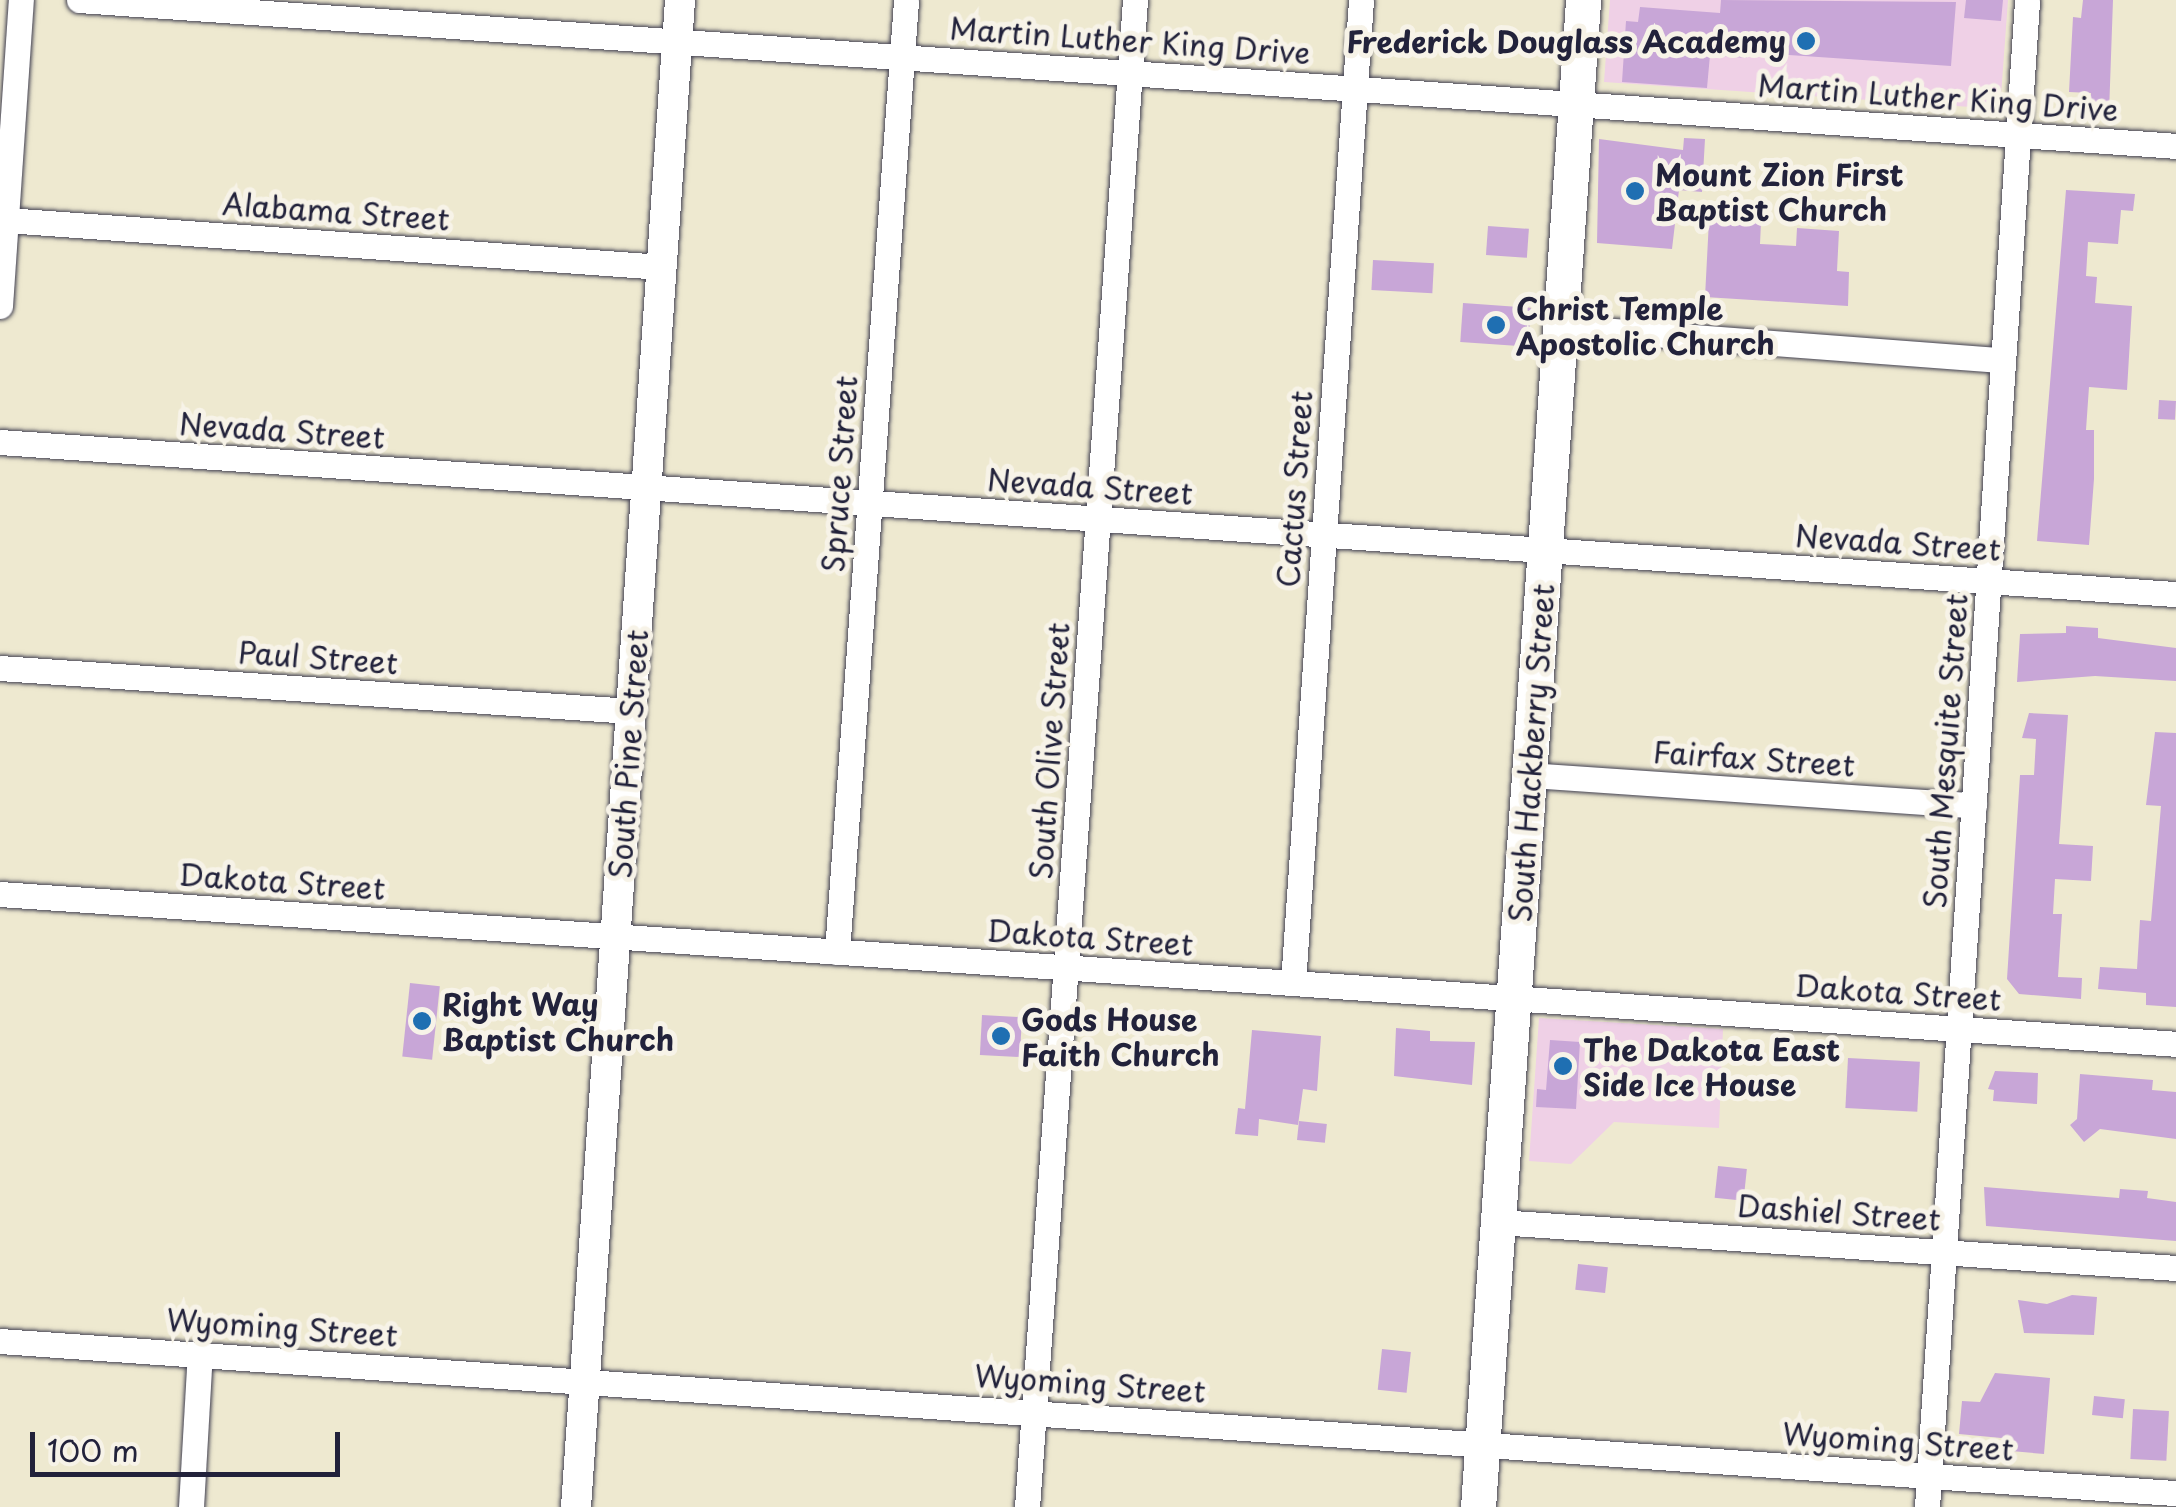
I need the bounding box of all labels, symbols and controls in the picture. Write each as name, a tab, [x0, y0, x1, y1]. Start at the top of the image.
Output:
street label: Martin Luther King Drive	[949, 9, 1311, 71]
place label: Frederick Douglass Academy	[1350, 23, 1786, 59]
marker: Frederick Douglass Academy	[1795, 30, 1817, 52]
street label: Martin Luther King Drive	[1757, 66, 2119, 128]
place label: Mount Zion First Baptist Church	[1655, 156, 1905, 226]
marker: Mount Zion First Baptist Church	[1624, 180, 1646, 202]
street label: Alabama Street	[220, 185, 452, 237]
place label: Christ Temple Apostolic Church	[1516, 290, 1776, 360]
marker: Christ Temple Apostolic Church	[1485, 314, 1507, 336]
street label: Spruce Street	[814, 373, 864, 575]
street label: Cactus Street	[1269, 389, 1319, 589]
street label: Nevada Street	[177, 405, 387, 455]
street label: Nevada Street	[985, 461, 1195, 511]
street label: Nevada Street	[1793, 517, 2003, 567]
street label: South Hackberry Street	[1501, 582, 1561, 924]
street label: South Mesquite Street	[1916, 590, 1974, 912]
street label: South Olive Street	[1022, 618, 1076, 884]
street label: South Pine Street	[601, 627, 655, 881]
street label: Paul Street	[237, 633, 399, 681]
street label: Fairfax Street	[1651, 733, 1857, 783]
street label: Dakota Street	[177, 856, 387, 906]
street label: Dakota Street	[985, 912, 1195, 962]
street label: Dakota Street	[1793, 967, 2003, 1017]
place label: Right Way Baptist Church	[442, 986, 675, 1056]
place label: Gods House Faith Church	[1021, 1001, 1220, 1072]
marker: Right Way Baptist Church	[411, 1010, 433, 1032]
marker: Gods House Faith Church	[990, 1025, 1012, 1047]
place label: The Dakota East Side Ice House	[1583, 1031, 1842, 1102]
marker: The Dakota East Side Ice House	[1552, 1055, 1574, 1077]
street label: Dashiel Street	[1736, 1187, 1942, 1237]
street label: Wyoming Street	[165, 1301, 399, 1353]
street label: Wyoming Street	[973, 1357, 1207, 1409]
scale bar	[35, 1412, 345, 1474]
street label: Wyoming Street	[1781, 1415, 2015, 1467]
text: 100 m	[47, 1427, 139, 1472]

